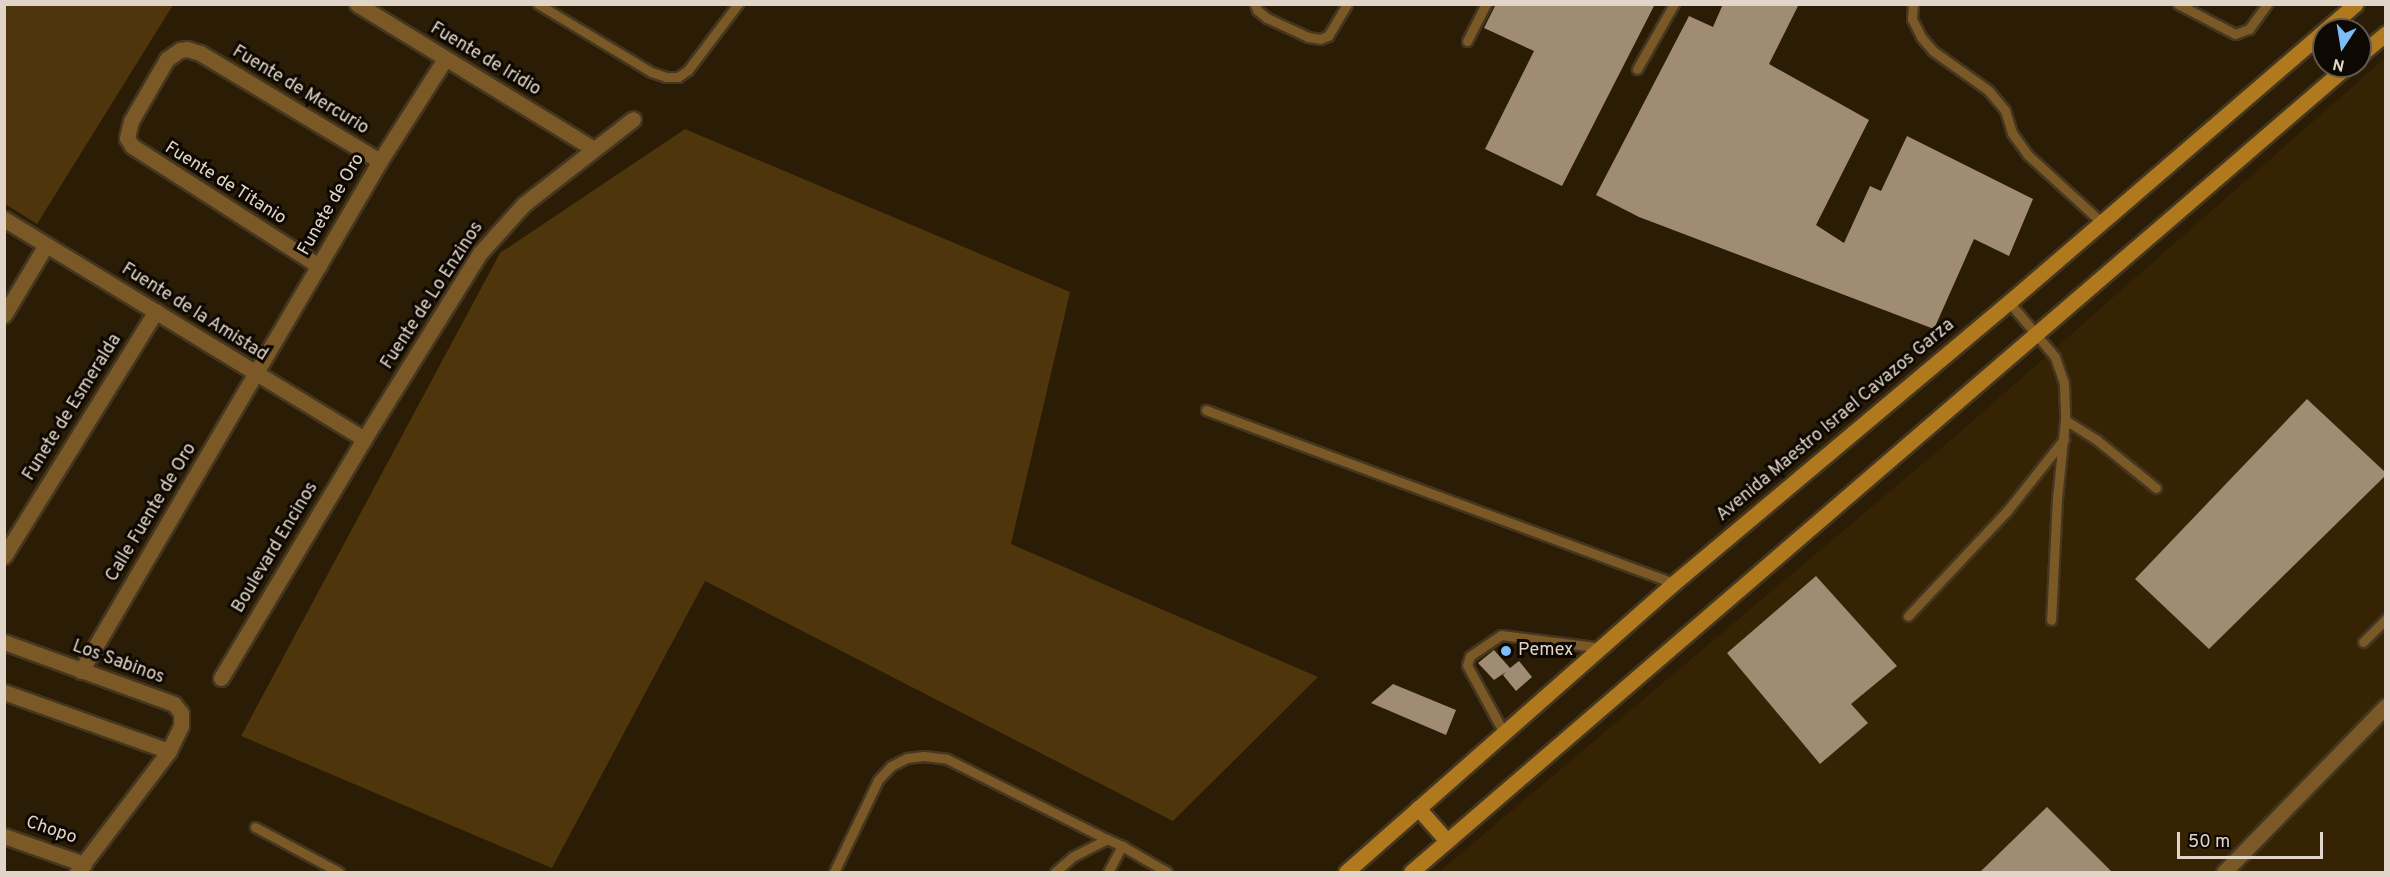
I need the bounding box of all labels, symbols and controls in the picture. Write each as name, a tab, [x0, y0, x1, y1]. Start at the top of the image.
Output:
north arrow	[2312, 18, 2372, 78]
street label: Fuente de Iridio	[426, 19, 544, 101]
street label: Fuente de Mercurio	[228, 42, 372, 140]
text: N	[2331, 53, 2346, 75]
street label: Fuente de Titanio	[160, 138, 290, 230]
street label: Funete de Oro	[294, 150, 370, 260]
street label: Fuente de Lo Enzinos	[377, 218, 489, 374]
street label: Fuente de la Amistad	[117, 259, 271, 367]
street label: Avenida Maestro Israel Cavazos Garza	[1713, 315, 1959, 527]
street label: Funete de Esmeralda	[19, 331, 127, 485]
street label: Calle Fuente de Oro	[102, 440, 202, 586]
street label: Boulevard Encinos	[228, 479, 324, 617]
street label: Los Sabinos	[69, 636, 167, 690]
place label: Pemex	[1518, 640, 1573, 662]
marker: Pemex	[1499, 644, 1513, 658]
street label: Chopo	[23, 812, 79, 850]
scale bar	[2180, 820, 2326, 858]
text: 50 m	[2188, 831, 2230, 854]

